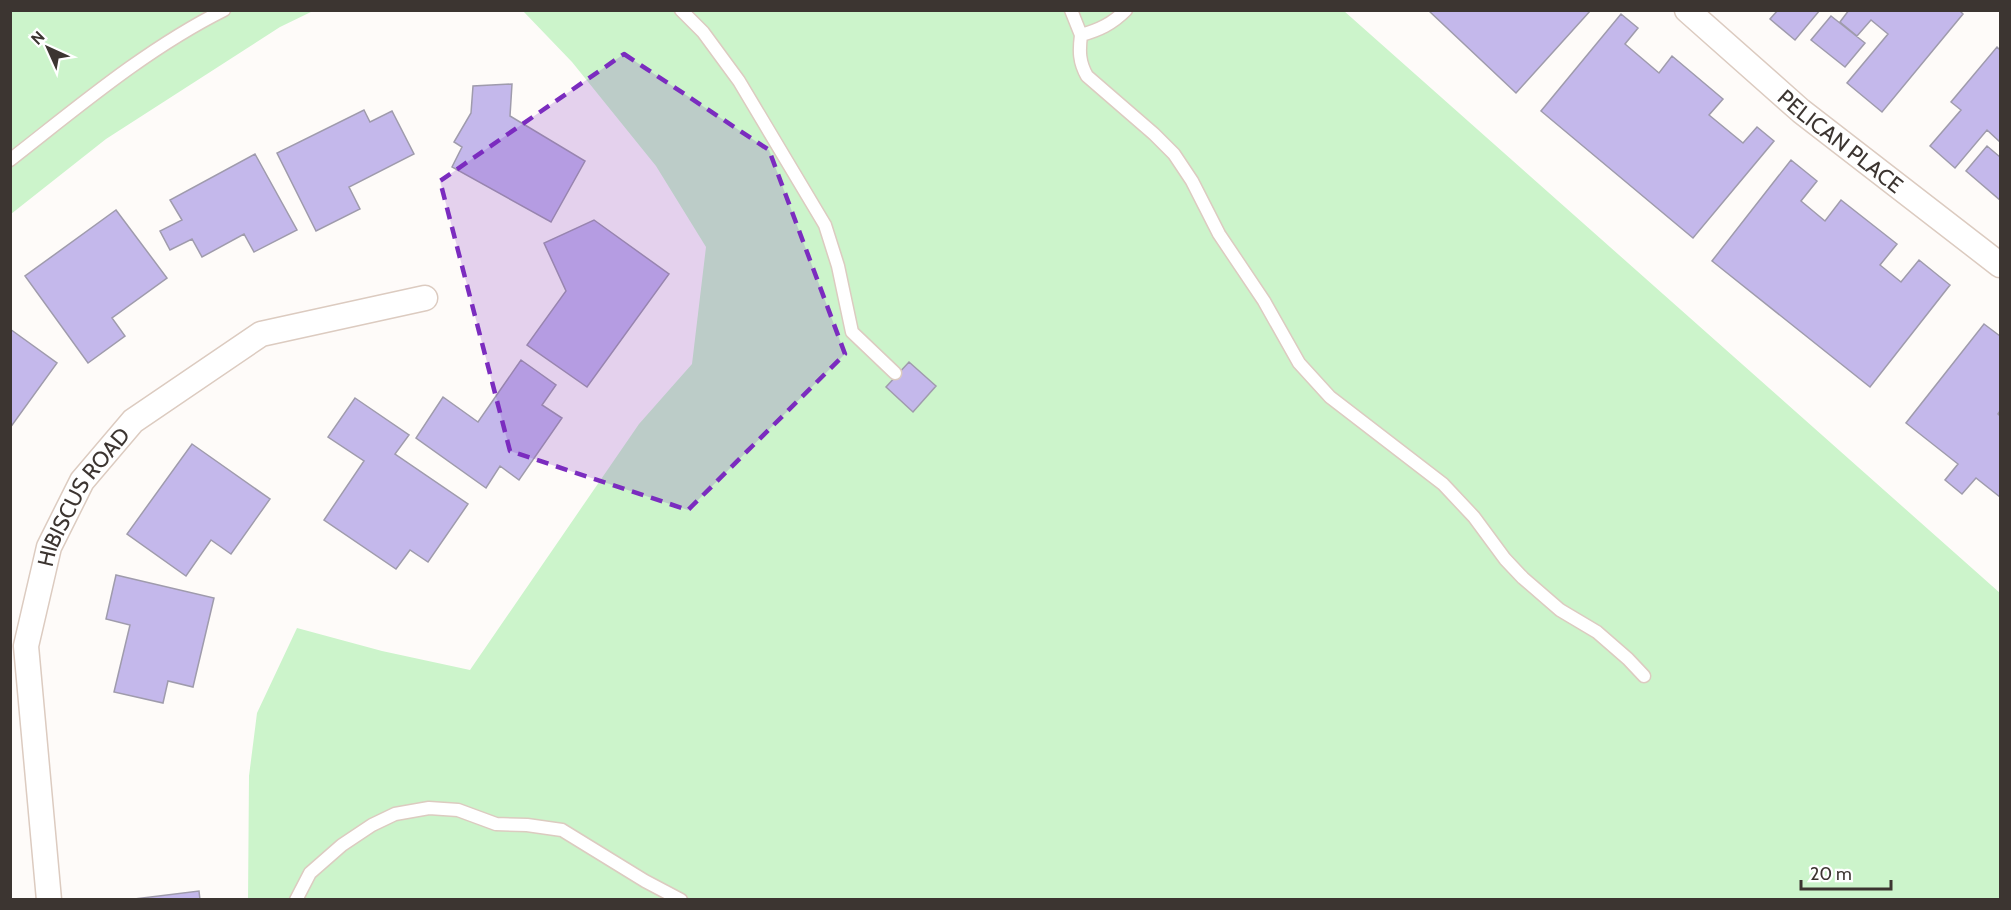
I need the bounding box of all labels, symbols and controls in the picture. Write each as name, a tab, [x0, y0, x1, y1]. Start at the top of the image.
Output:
north arrow	[18, 18, 78, 78]
text: N	[27, 27, 48, 48]
street label: PELICAN PLACE	[1772, 84, 1908, 199]
street label: HIBISCUS ROAD	[32, 422, 136, 569]
scale bar	[1801, 853, 1891, 891]
text: 20 m	[1810, 863, 1852, 885]

